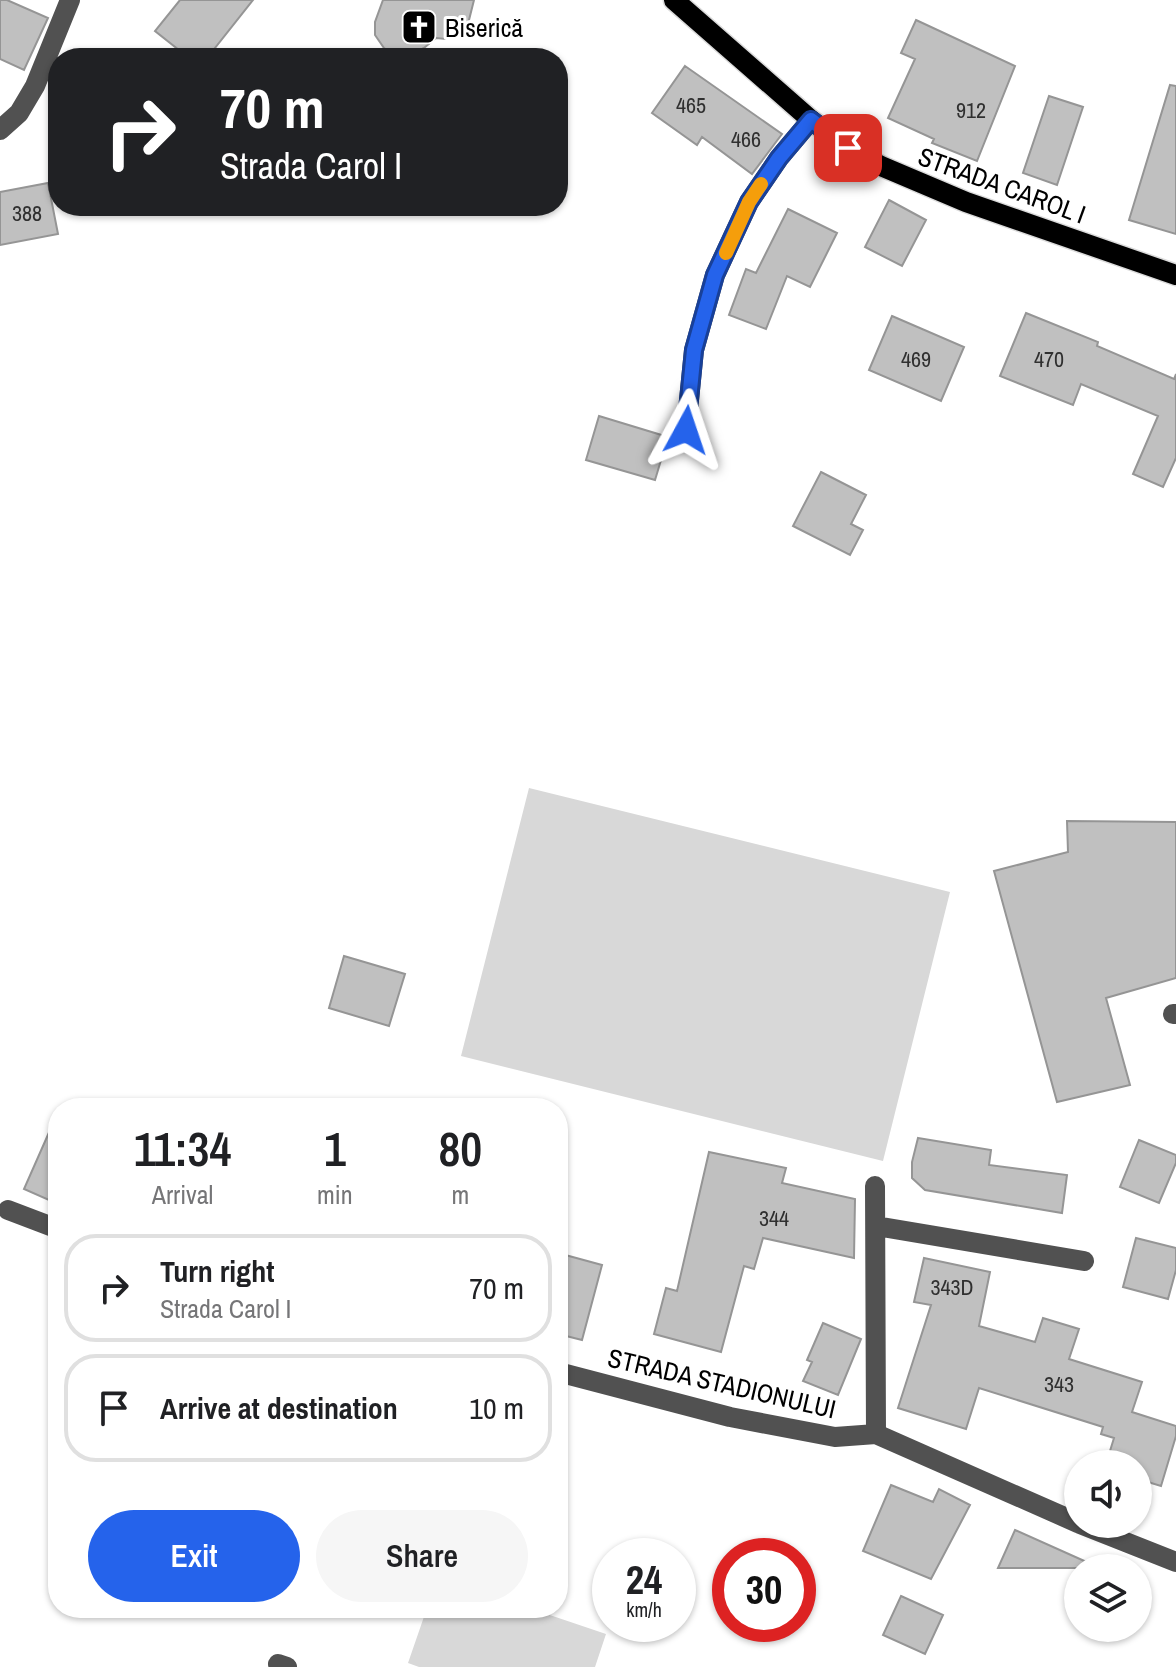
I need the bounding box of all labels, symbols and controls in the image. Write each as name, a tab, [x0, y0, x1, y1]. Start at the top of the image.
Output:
church icon: Biserică	[400, 8, 438, 46]
place label: Biserică	[445, 10, 523, 45]
text: 70 m	[220, 70, 325, 145]
icon: right	[88, 80, 192, 184]
house number: 465	[676, 90, 706, 120]
house number: 912	[956, 95, 986, 125]
pin	[814, 114, 882, 182]
house number: 466	[731, 124, 761, 154]
icon: arrive	[826, 126, 870, 170]
street label: STRADA CAROL I	[913, 138, 1091, 232]
text: Strada Carol I	[220, 142, 402, 190]
house number: 388	[12, 198, 42, 228]
house number: 469	[901, 344, 931, 374]
house number: 470	[1034, 344, 1064, 374]
position arrow	[644, 388, 728, 472]
text: 11:34	[134, 1116, 231, 1181]
text: 1	[324, 1116, 346, 1181]
text: 80	[438, 1116, 482, 1181]
text: Arrival	[152, 1177, 213, 1212]
text: min	[317, 1177, 353, 1212]
text: m	[451, 1177, 469, 1212]
house number: 344	[759, 1203, 789, 1233]
text: Turn right	[160, 1251, 274, 1291]
icon: right	[92, 1266, 136, 1310]
text: 70 m	[469, 1268, 524, 1308]
house number: 343D	[930, 1272, 974, 1302]
text: Strada Carol I	[160, 1291, 292, 1326]
street label: STRADA STADIONULUI	[605, 1340, 839, 1426]
house number: 343	[1044, 1369, 1074, 1399]
icon: arrive	[92, 1386, 136, 1430]
text: Arrive at destination	[160, 1388, 398, 1428]
text: 10 m	[469, 1388, 524, 1428]
map controls	[1064, 1450, 1152, 1642]
button: sound	[1064, 1450, 1152, 1538]
button: Exit	[88, 1510, 300, 1602]
button: Share	[316, 1510, 528, 1602]
speed limit sign: 30	[712, 1538, 816, 1642]
text: 24	[626, 1553, 662, 1606]
button: layers	[1064, 1554, 1152, 1642]
text: km/h	[626, 1596, 662, 1623]

